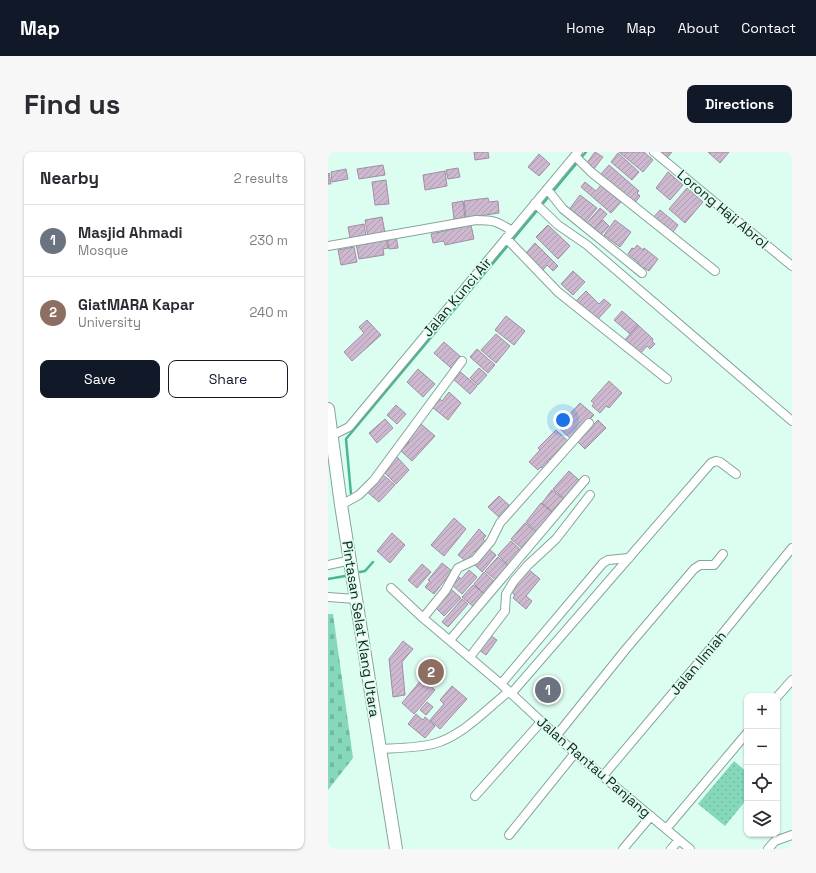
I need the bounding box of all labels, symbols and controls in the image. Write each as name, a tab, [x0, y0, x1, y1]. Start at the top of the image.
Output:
text: Map	[20, 16, 60, 41]
text: Home	[566, 19, 604, 37]
text: Map	[626, 19, 656, 37]
text: About	[678, 19, 719, 37]
text: Contact	[741, 19, 796, 37]
button: Directions	[687, 85, 792, 123]
text: Find us	[24, 86, 121, 122]
street label: Lorong Haji Abrol	[674, 166, 772, 252]
text: Nearby	[40, 167, 99, 189]
text: 2 results	[234, 170, 288, 187]
text: Masjid Ahmadi	[78, 223, 183, 242]
text: 1	[50, 232, 56, 249]
text: 230 m	[250, 232, 288, 249]
text: Mosque	[78, 242, 128, 259]
street label: Jalan Kunci Air	[419, 254, 495, 340]
text: GiatMARA Kapar	[78, 295, 195, 314]
text: 2	[49, 304, 57, 321]
text: 240 m	[250, 304, 288, 321]
text: University	[78, 314, 141, 331]
button: Save	[40, 360, 160, 398]
button: Share	[168, 360, 288, 398]
your location	[553, 410, 573, 430]
street label: Pintasan Selat Klang Utara	[338, 540, 384, 718]
street label: Jalan Ilmiah	[666, 627, 730, 699]
pin: 2	[418, 657, 444, 687]
pin: 1	[535, 675, 561, 705]
map controls	[744, 693, 780, 837]
button: +	[744, 693, 780, 729]
street label: Jalan Rantau Panjang	[533, 713, 655, 821]
button: −	[744, 729, 780, 765]
button: locate	[744, 765, 780, 801]
button: layers	[744, 801, 780, 837]

